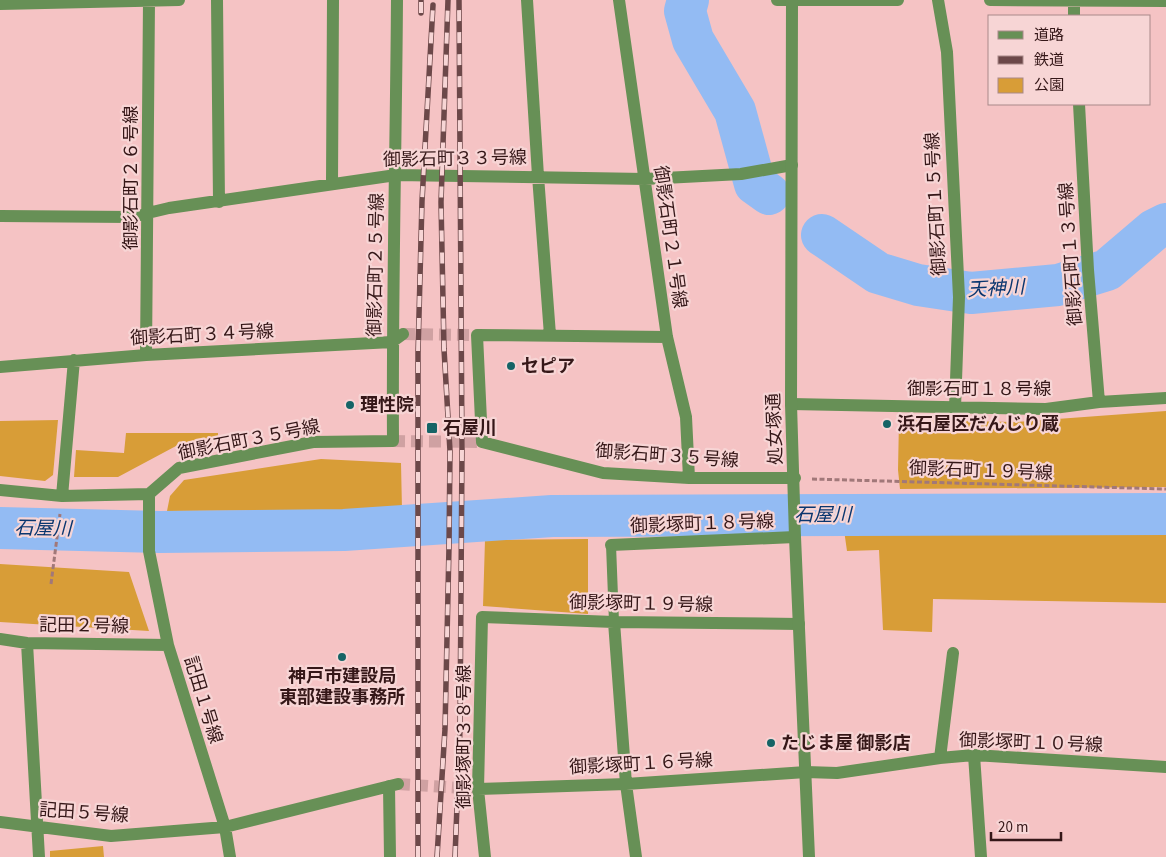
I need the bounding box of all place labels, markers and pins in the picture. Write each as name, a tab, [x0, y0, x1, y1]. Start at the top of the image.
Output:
place label: セピア	[521, 354, 575, 379]
marker: セピア	[505, 360, 517, 372]
place label: 理性院	[360, 393, 414, 418]
marker: 理性院	[344, 399, 356, 411]
place label: 浜石屋区だんじり蔵	[897, 412, 1059, 437]
place label: 石屋川	[443, 416, 497, 441]
marker: 浜石屋区だんじり蔵	[881, 418, 893, 430]
marker: 石屋川	[425, 421, 439, 435]
marker: 神戸市建設局 東部建設事務所	[336, 651, 348, 663]
place label: 神戸市建設局 東部建設事務所	[279, 664, 405, 710]
place label: たじま屋 御影店	[781, 731, 911, 756]
marker: たじま屋 御影店	[765, 737, 777, 749]

